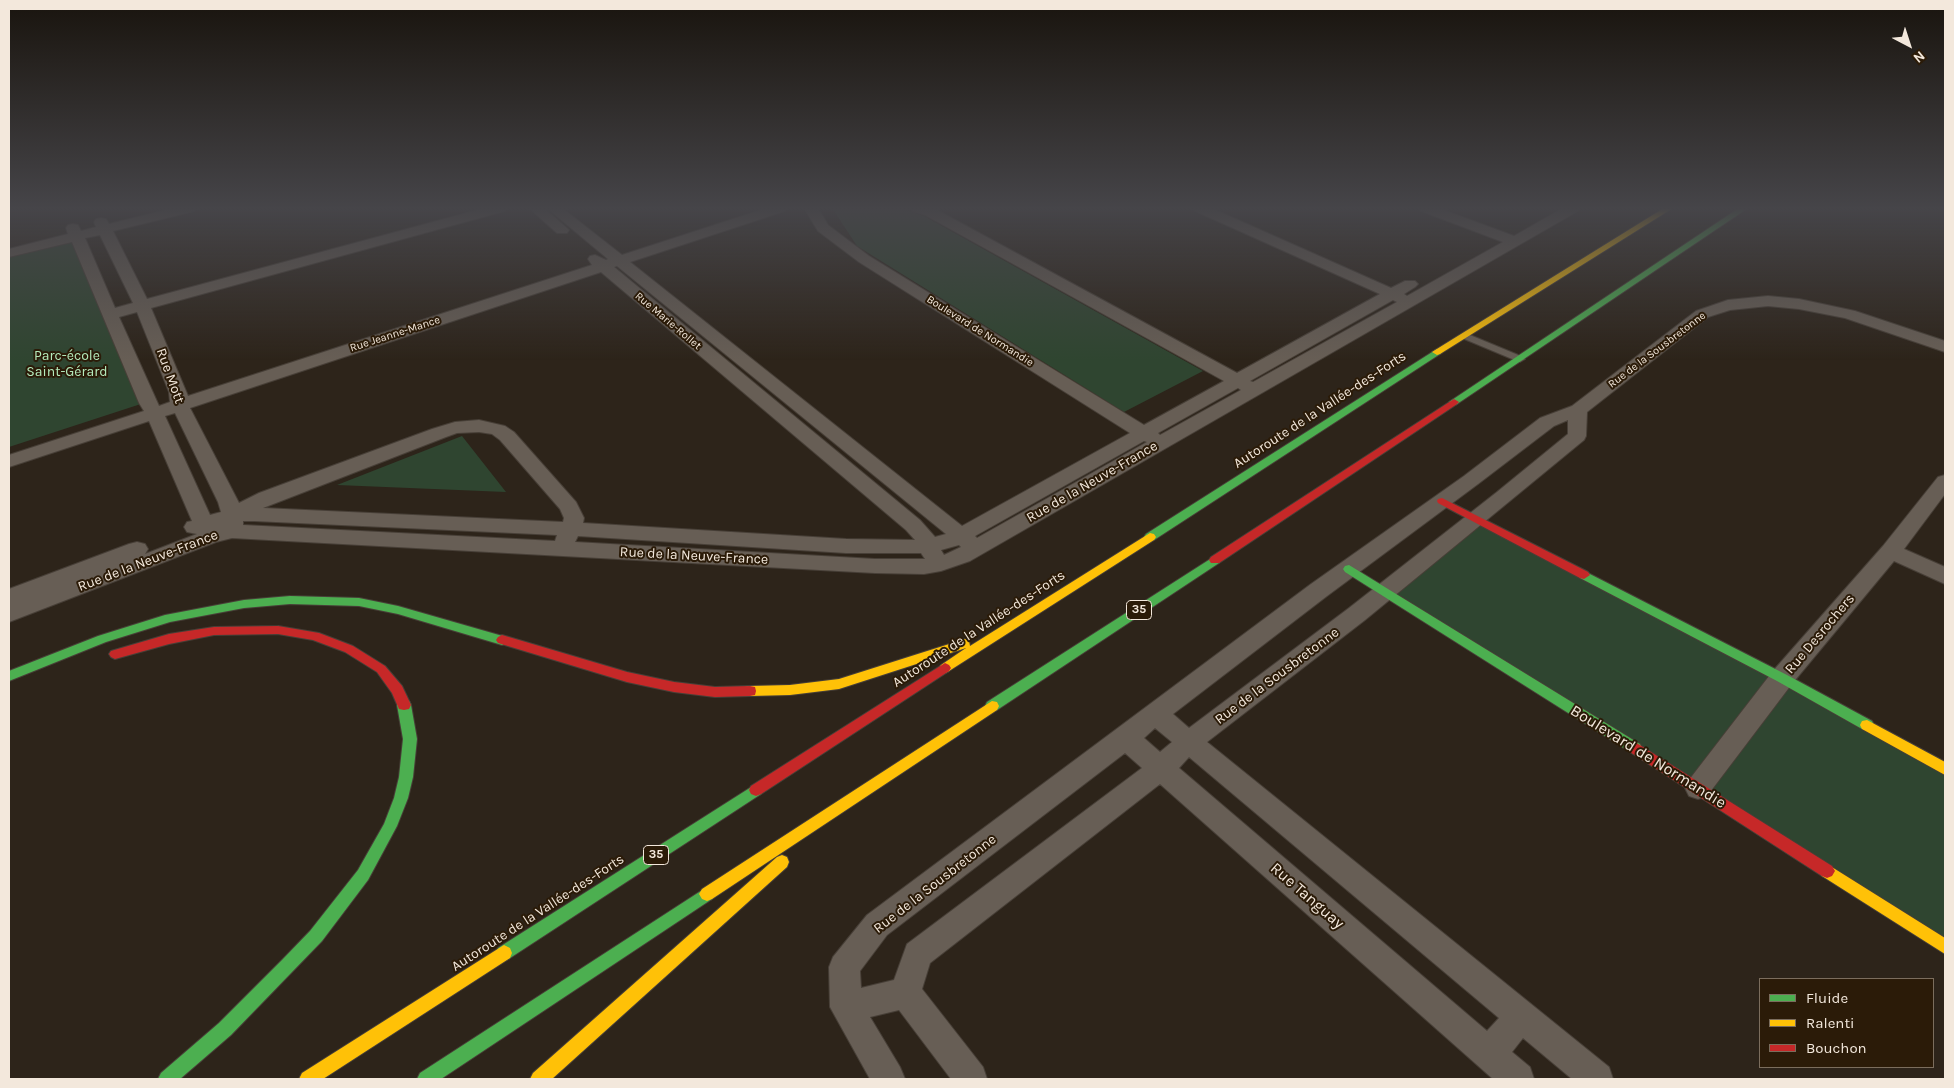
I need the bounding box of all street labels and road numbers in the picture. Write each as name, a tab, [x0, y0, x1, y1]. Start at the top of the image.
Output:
street label: Rue Marie-Rollet	[632, 289, 704, 353]
street label: Boulevard de Normandie	[924, 293, 1036, 369]
street label: Rue de la Sousbretonne	[1606, 309, 1708, 391]
street label: Rue Jeanne-Mance	[348, 313, 442, 355]
street label: Rue Mott	[152, 346, 188, 406]
street label: Autoroute de la Vallée-des-Forts	[1231, 348, 1409, 472]
street label: Rue de la Neuve-France	[1023, 438, 1161, 526]
street label: Rue de la Neuve-France	[76, 527, 220, 595]
street label: Rue de la Neuve-France	[619, 544, 769, 568]
street label: Autoroute de la Vallée-des-Forts	[890, 567, 1068, 691]
street label: Rue Desrochers	[1782, 591, 1858, 677]
road number: 35	[1126, 600, 1152, 620]
street label: Rue de la Sousbretonne	[1212, 624, 1342, 728]
street label: Boulevard de Normandie	[1567, 701, 1729, 813]
street label: Rue de la Sousbretonne	[870, 831, 1000, 937]
road number: 35	[644, 846, 668, 864]
street label: Autoroute de la Vallée-des-Forts	[449, 851, 627, 975]
street label: Rue Tanguay	[1266, 859, 1348, 933]

